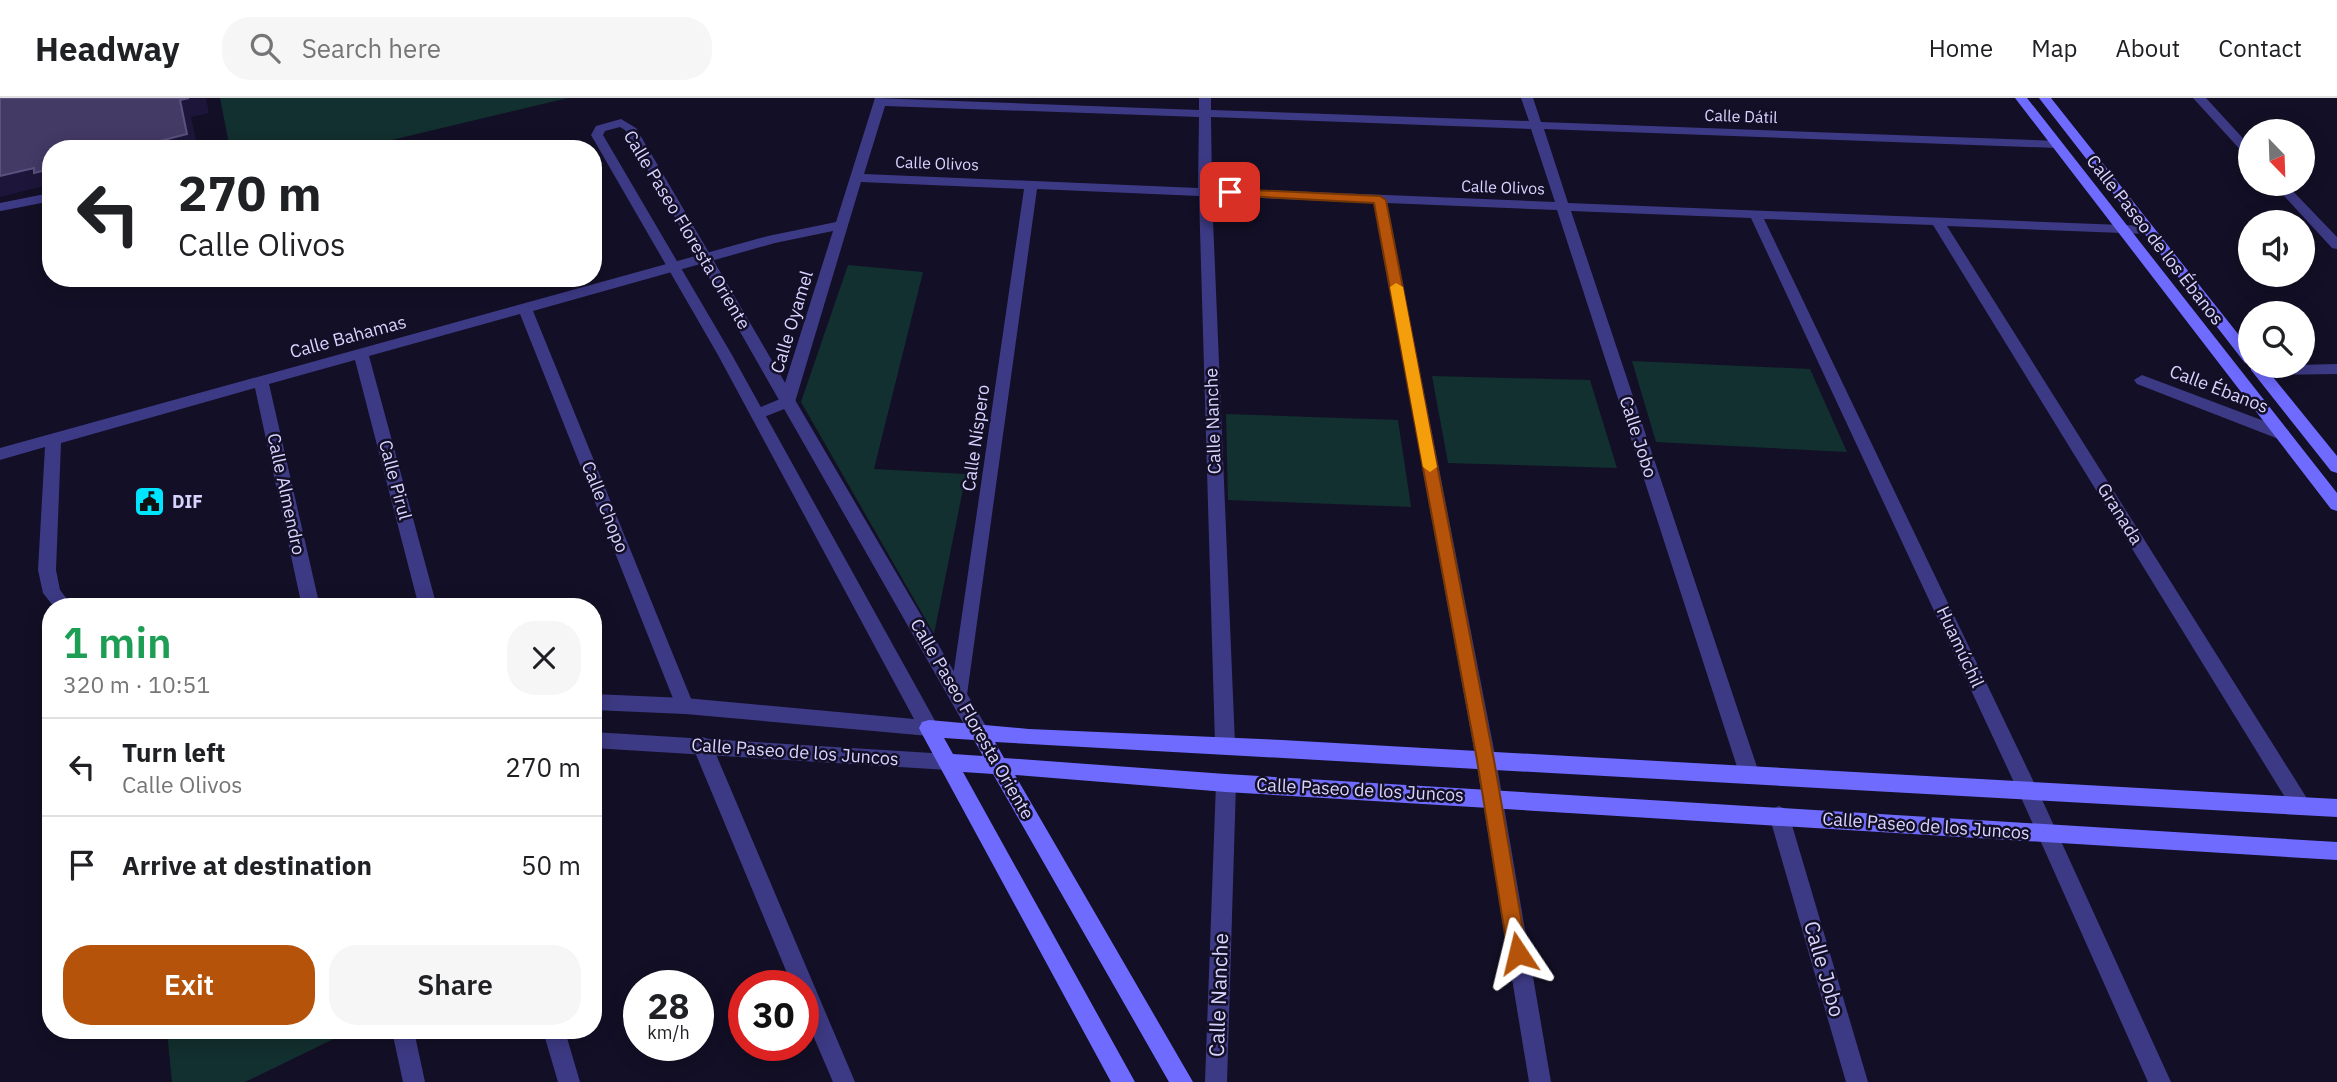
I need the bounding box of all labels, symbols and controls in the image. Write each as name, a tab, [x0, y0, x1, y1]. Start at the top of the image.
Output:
search box	[222, 17, 712, 80]
text: Headway	[35, 27, 180, 70]
icon: search	[246, 29, 284, 67]
text: Search here	[302, 31, 441, 65]
text: Home	[1929, 32, 1993, 64]
text: Map	[2031, 32, 2077, 64]
text: About	[2115, 32, 2180, 64]
text: Contact	[2218, 32, 2302, 64]
street label: Calle Dátil	[1704, 105, 1778, 127]
north arrow	[2238, 119, 2315, 196]
map controls	[2238, 119, 2315, 378]
street label: Calle Paseo Floresta Oriente	[619, 126, 756, 334]
street label: Calle Paseo de los Ébanos	[2082, 150, 2229, 330]
street label: Calle Olivos	[895, 152, 979, 174]
text: 270 m	[178, 161, 322, 224]
pin	[1200, 162, 1260, 222]
icon: left	[63, 168, 154, 259]
icon: arrive	[1211, 173, 1249, 211]
street label: Calle Olivos	[1461, 176, 1545, 198]
button: sound	[2238, 210, 2315, 287]
text: Calle Olivos	[178, 223, 346, 265]
street label: Calle Oyamel	[765, 268, 818, 376]
button: search	[2238, 301, 2315, 378]
street label: Calle Bahamas	[287, 310, 409, 363]
street label: Calle Ébanos	[2166, 359, 2272, 418]
street label: Calle Nanche	[1199, 367, 1226, 475]
street label: Calle Níspero	[957, 383, 994, 493]
street label: Calle Jobo	[1614, 393, 1662, 481]
street label: Calle Almendro	[262, 431, 311, 557]
street label: Calle Pirul	[374, 437, 417, 522]
street label: Calle Chopo	[577, 458, 634, 556]
street label: Granada	[2093, 479, 2149, 549]
public building icon: DIF	[132, 485, 166, 519]
place label: DIF	[172, 490, 203, 513]
street label: Huamúchil	[1932, 602, 1989, 691]
street label: Calle Paseo Floresta Oriente	[905, 614, 1040, 823]
text: 1 min	[63, 615, 172, 670]
button: close	[507, 621, 581, 695]
text: 320 m · 10:51	[63, 669, 210, 699]
street label: Calle Paseo de los Juncos	[691, 733, 900, 770]
text: Turn left	[122, 735, 225, 769]
icon: left	[63, 748, 101, 786]
text: 270 m	[505, 750, 581, 784]
text: Calle Olivos	[122, 769, 243, 799]
street label: Calle Paseo de los Juncos	[1256, 773, 1464, 806]
street label: Calle Paseo de los Juncos	[1822, 807, 2031, 844]
icon: arrive	[63, 846, 101, 884]
text: Arrive at destination	[122, 848, 372, 882]
text: 50 m	[521, 848, 581, 882]
position arrow	[1481, 916, 1555, 990]
street label: Calle Jobo	[1798, 918, 1852, 1020]
street label: Calle Nanche	[1202, 932, 1234, 1057]
button: Exit	[63, 945, 315, 1025]
button: Share	[329, 945, 581, 1025]
speed limit sign: 30	[728, 970, 819, 1061]
text: 28	[647, 983, 690, 1029]
text: km/h	[647, 1021, 690, 1044]

